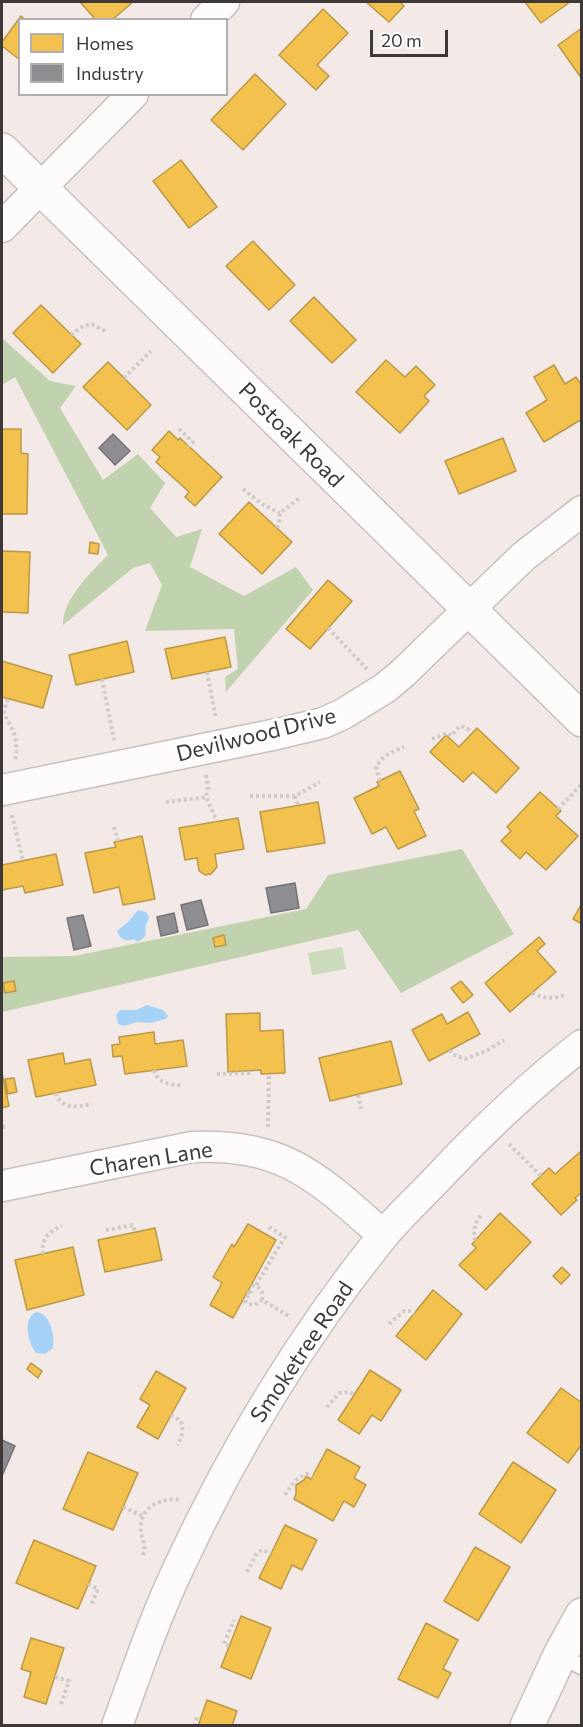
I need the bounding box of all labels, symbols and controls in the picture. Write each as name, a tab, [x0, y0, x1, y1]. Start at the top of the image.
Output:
legend	[18, 18, 228, 96]
scale bar	[373, 18, 451, 56]
text: 20 m	[381, 29, 422, 51]
text: Homes	[76, 32, 134, 54]
text: Industry	[76, 62, 144, 84]
street label: Postoak Road	[233, 377, 349, 493]
street label: Devilwood Drive	[173, 702, 339, 768]
street label: Charen Lane	[88, 1136, 214, 1182]
street label: Smoketree Road	[245, 1276, 359, 1428]

